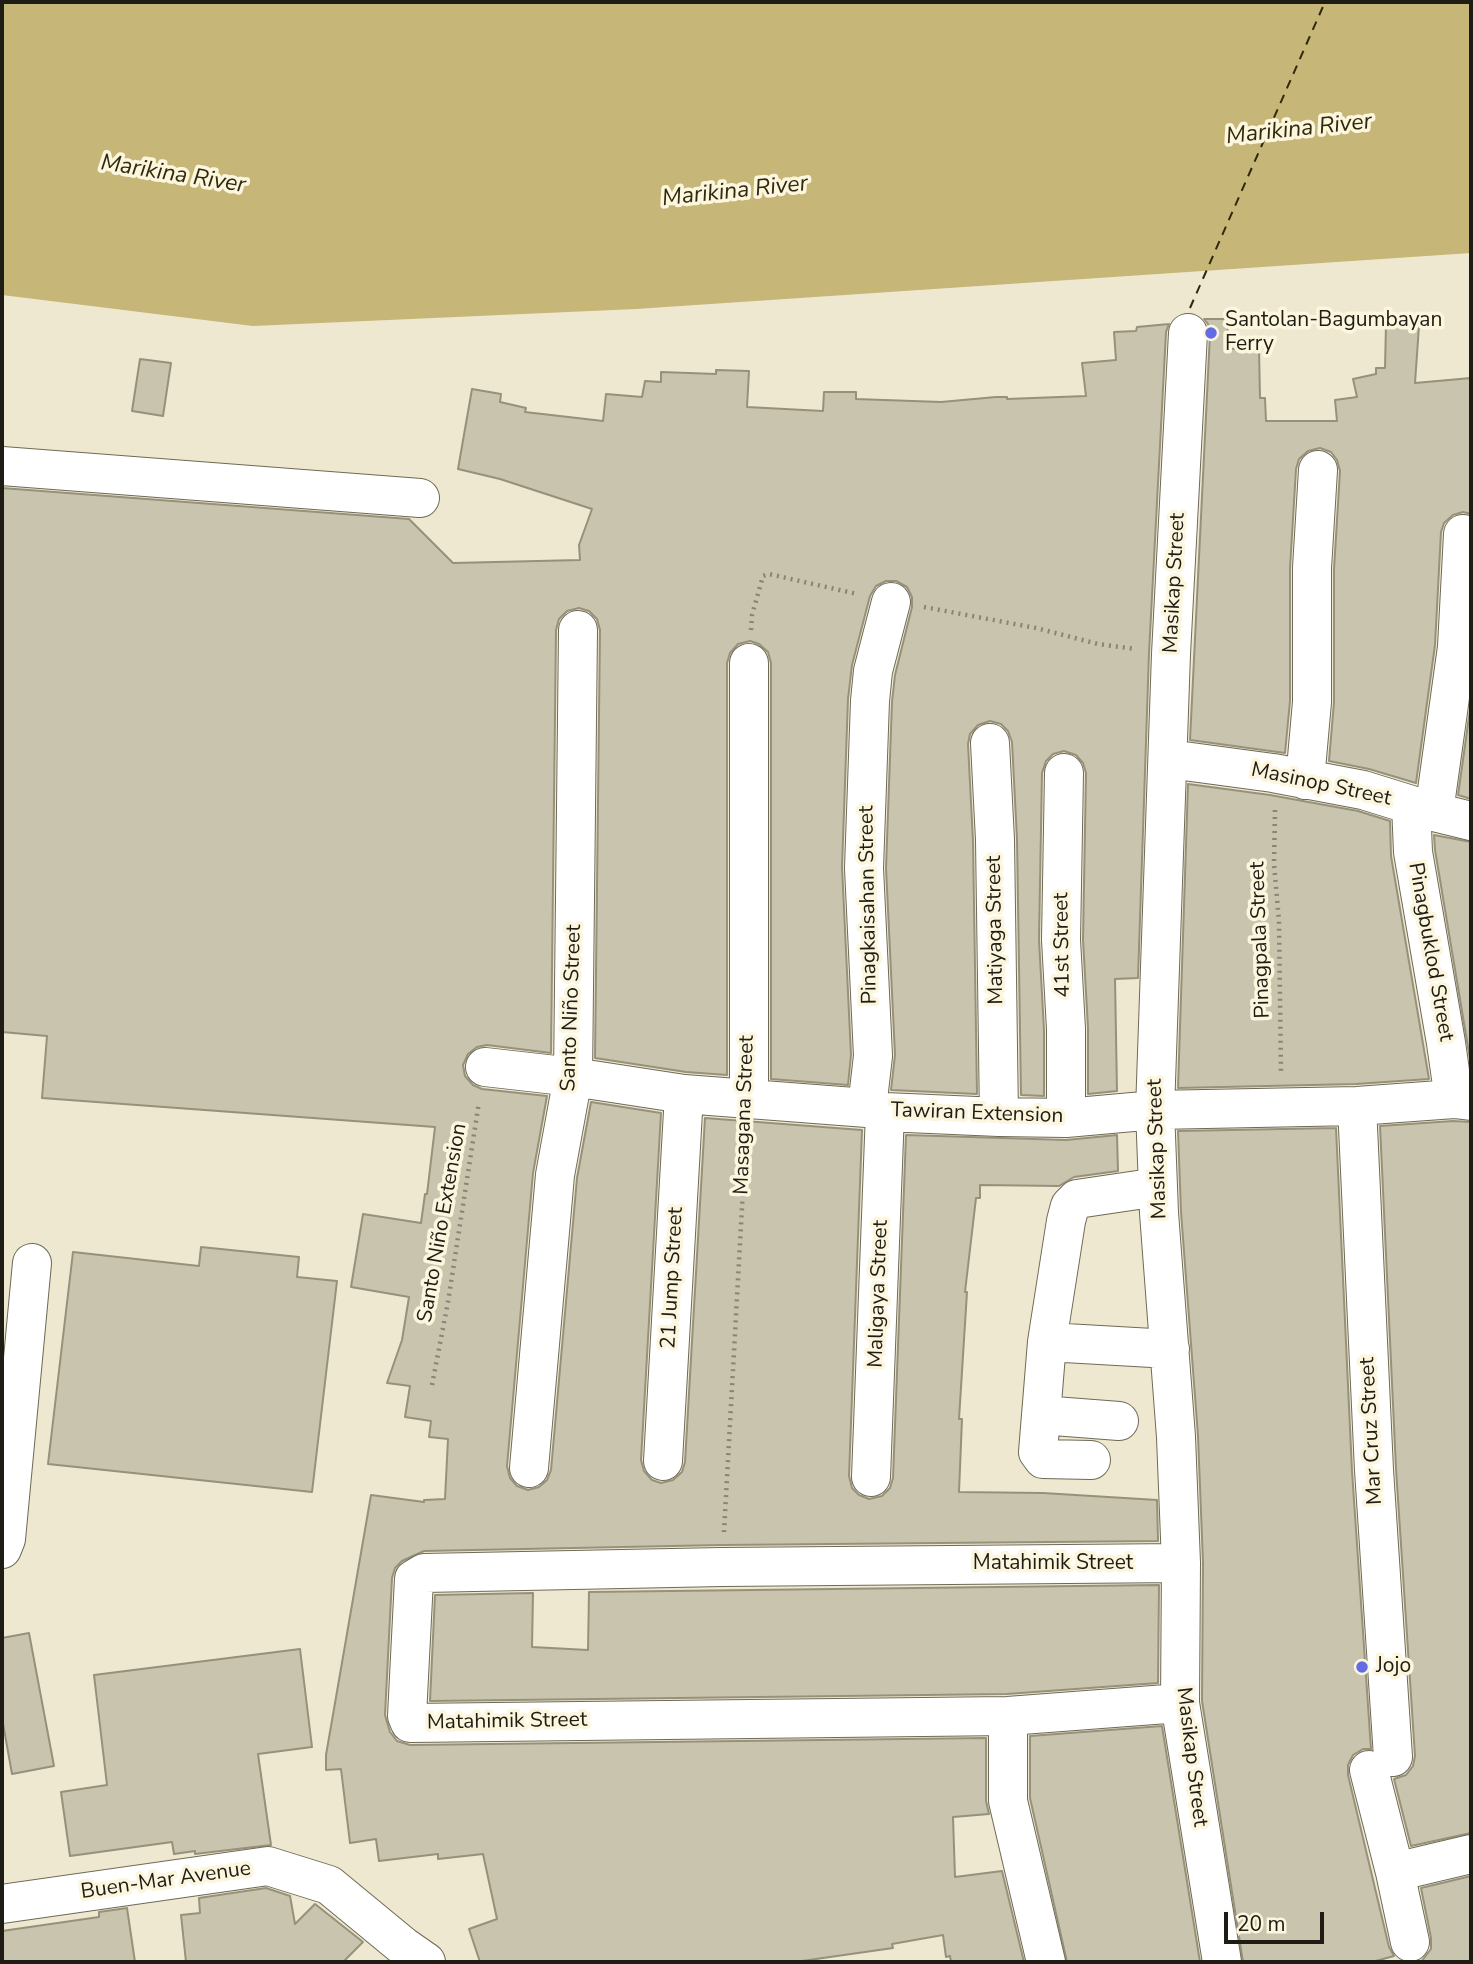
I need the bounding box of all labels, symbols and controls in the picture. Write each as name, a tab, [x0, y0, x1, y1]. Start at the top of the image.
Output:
water label: Marikina River	[1225, 109, 1373, 151]
water label: Marikina River	[99, 150, 247, 200]
water label: Marikina River	[661, 171, 809, 213]
place label: Santolan-Bagumbayan Ferry	[1225, 308, 1442, 358]
marker: Santolan-Bagumbayan Ferry	[1203, 325, 1219, 341]
street label: Masikap Street	[1159, 512, 1191, 654]
street label: Masinop Street	[1249, 758, 1393, 812]
street label: Pinagkaisahan Street	[855, 805, 883, 1005]
street label: Matiyaga Street	[982, 855, 1010, 1005]
street label: Pinagpala Street	[1246, 861, 1276, 1019]
street label: Pinagbuklod Street	[1402, 861, 1458, 1043]
street label: 41st Street	[1049, 892, 1077, 998]
street label: Santo Niño Street	[556, 924, 588, 1092]
street label: Masagana Street	[730, 1035, 760, 1195]
street label: Masikap Street	[1143, 1078, 1173, 1220]
street label: Tawiran Extension	[890, 1098, 1064, 1130]
street label: Santo Niño Extension	[413, 1121, 473, 1325]
street label: 21 Jump Street	[657, 1206, 689, 1350]
street label: Maligaya Street	[864, 1220, 894, 1368]
street label: Mar Cruz Street	[1356, 1357, 1388, 1505]
street label: Matahimik Street	[973, 1551, 1133, 1577]
place label: Jojo	[1376, 1654, 1411, 1680]
marker: Jojo	[1354, 1659, 1370, 1675]
street label: Masikap Street	[1170, 1686, 1212, 1828]
street label: Matahimik Street	[427, 1708, 587, 1736]
street label: Buen-Mar Avenue	[79, 1857, 253, 1905]
scale bar	[1228, 1898, 1328, 1942]
text: 20 m	[1237, 1910, 1286, 1938]

